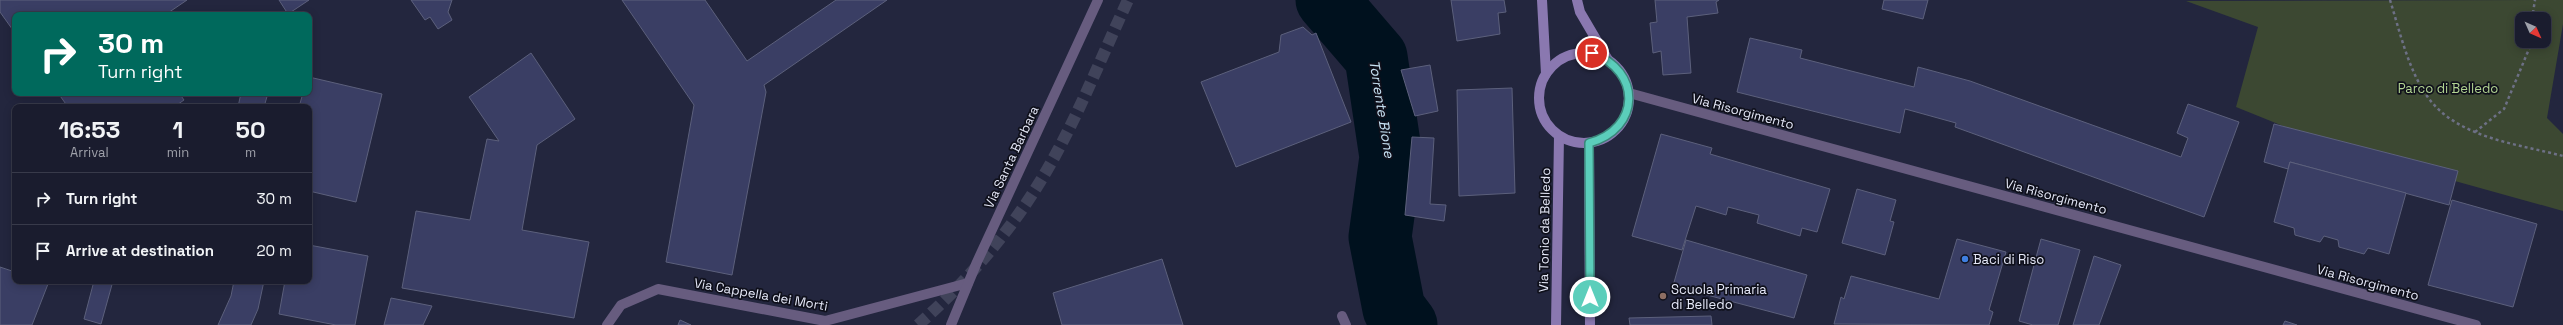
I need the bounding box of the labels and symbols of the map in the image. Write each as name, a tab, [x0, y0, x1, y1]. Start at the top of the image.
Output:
north arrow	[2515, 12, 2551, 48]
pin	[1575, 36, 1609, 70]
water label: Torrente Bione	[1365, 59, 1399, 160]
park label: Parco di Belledo	[2398, 80, 2498, 97]
street label: Via Risorgimento	[1690, 90, 1796, 133]
street label: Via Santa Barbara	[980, 103, 1043, 211]
street label: Via Tonio da Belledo	[1535, 168, 1554, 292]
street label: Via Risorgimento	[2003, 175, 2109, 218]
place label: Baci di Riso	[1973, 251, 2044, 268]
marker: Baci di Riso	[1960, 254, 1970, 264]
street label: Via Risorgimento	[2315, 261, 2421, 304]
street label: Via Cappella dei Morti	[693, 274, 829, 315]
position arrow	[1569, 276, 1611, 318]
place label: Scuola Primaria di Belledo	[1671, 281, 1767, 313]
marker: Scuola Primaria di Belledo	[1658, 291, 1668, 301]

